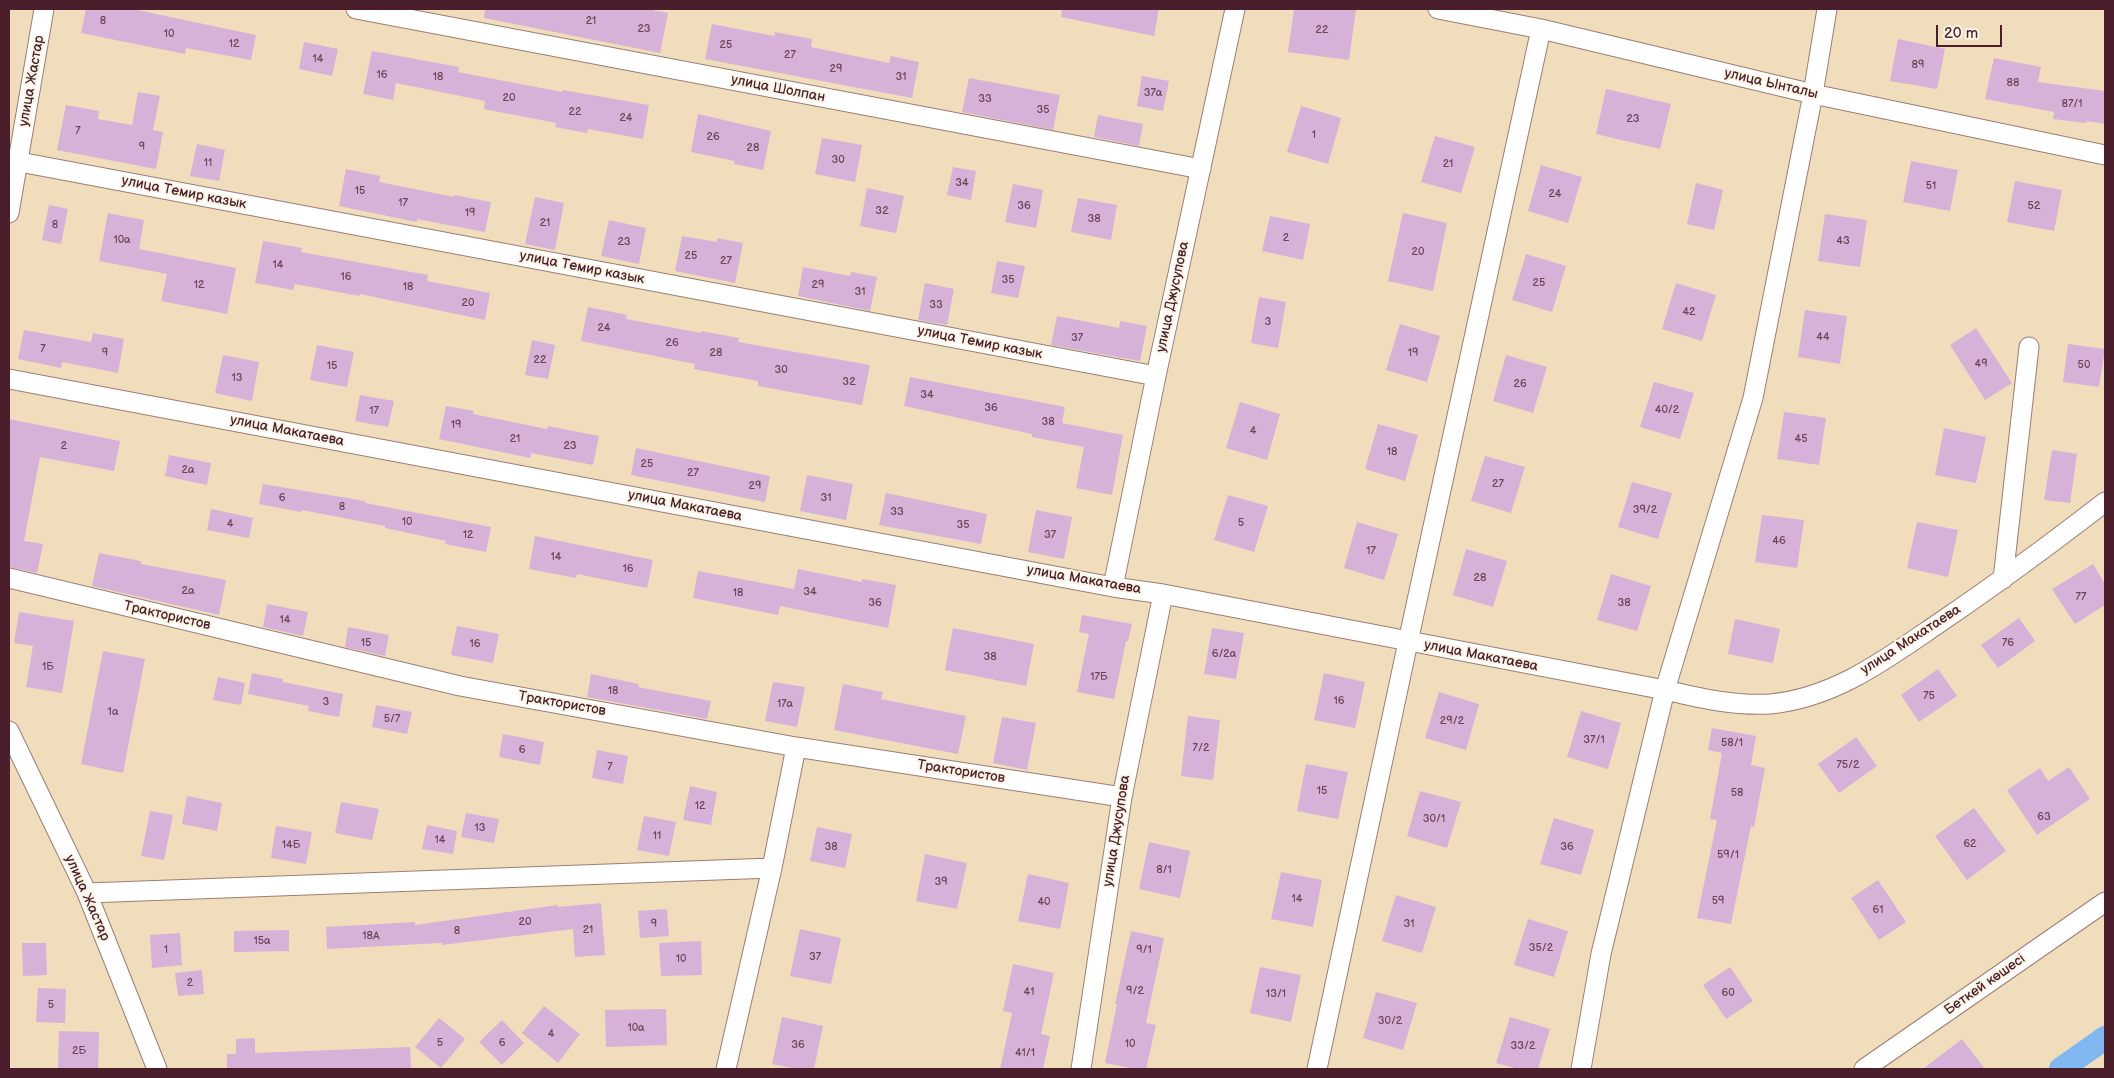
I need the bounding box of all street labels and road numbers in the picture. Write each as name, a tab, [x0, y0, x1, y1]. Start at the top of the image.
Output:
street label: улица Жастар	[16, 34, 48, 128]
street label: улица Ынталы	[1723, 65, 1819, 103]
street label: улица Шолпан	[730, 72, 826, 106]
street label: улица Темир казык	[120, 173, 248, 213]
street label: улица Джусупова	[1153, 240, 1193, 354]
street label: улица Темир казык	[518, 248, 646, 288]
street label: улица Темир казык	[916, 323, 1044, 363]
street label: улица Макатаева	[229, 412, 345, 450]
street label: улица Макатаева	[627, 487, 743, 525]
street label: улица Макатаева	[1025, 562, 1143, 598]
street label: Трактористов	[122, 598, 212, 634]
street label: улица Макатаева	[1858, 601, 1964, 679]
street label: улица Макатаева	[1423, 637, 1539, 675]
street label: Трактористов	[517, 688, 607, 720]
street label: Трактористов	[916, 757, 1006, 787]
street label: улица Джусупова	[1100, 774, 1134, 888]
street label: улица Жастар	[61, 852, 113, 944]
street label: Беткей көшесі	[1941, 951, 2029, 1019]

